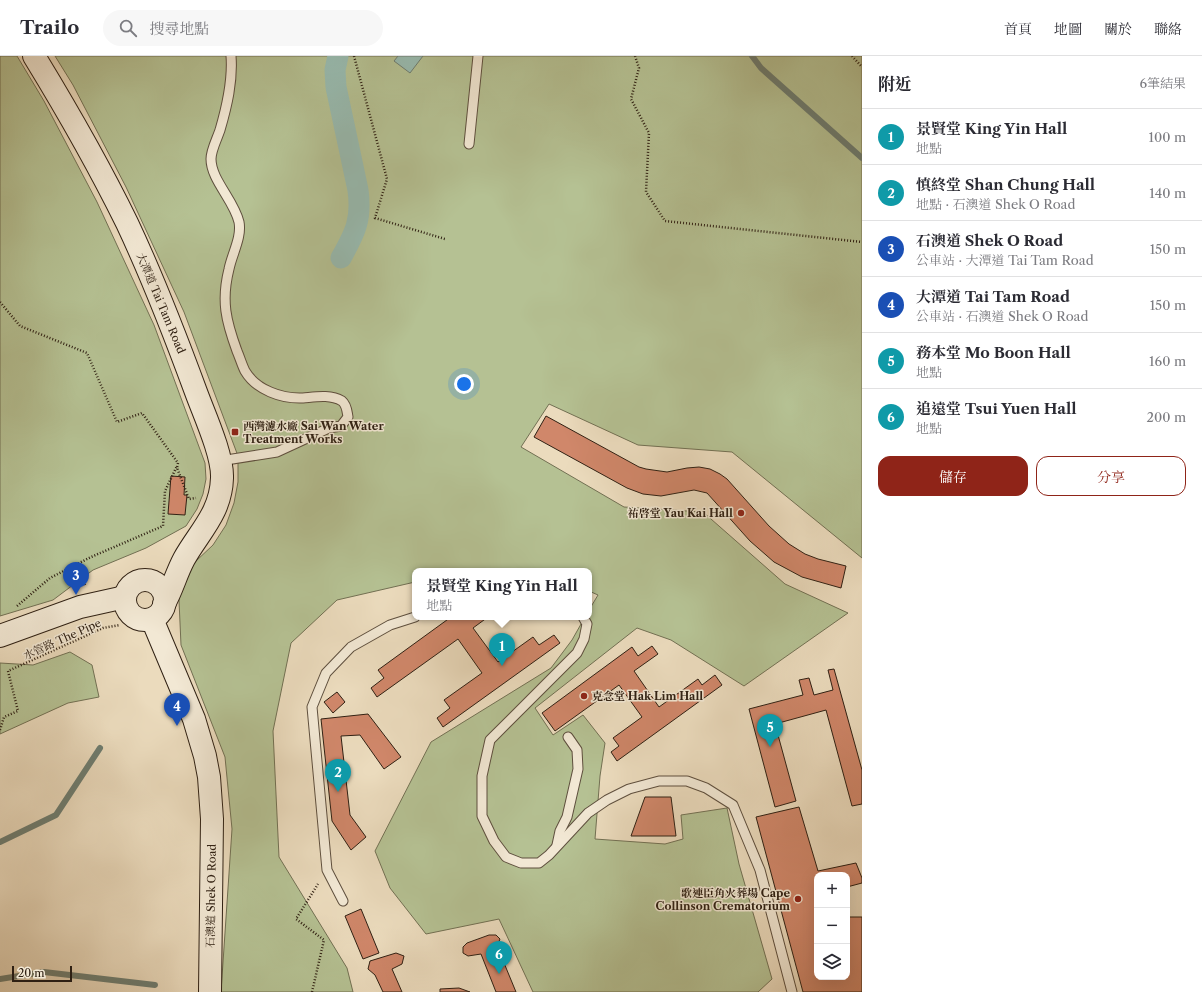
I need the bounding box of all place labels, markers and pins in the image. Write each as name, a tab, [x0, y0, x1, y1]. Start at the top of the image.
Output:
place label: 西灣濾水廠 Sai Wan Water Treatment Works	[243, 419, 384, 446]
marker: 西灣濾水廠 Sai Wan Water Treatment Works	[230, 427, 240, 437]
place label: 祐啓堂 Yau Kai Hall	[628, 506, 733, 520]
marker: 祐啓堂 Yau Kai Hall	[736, 508, 746, 518]
pin: 3	[63, 562, 89, 595]
pin: 1	[489, 633, 515, 666]
place label: 克念堂 Hak Lim Hall	[592, 689, 703, 703]
marker: 克念堂 Hak Lim Hall	[579, 691, 589, 701]
pin: 4	[164, 693, 190, 726]
pin: 5	[757, 714, 783, 747]
pin: 2	[325, 759, 351, 792]
place label: 歌連臣角火葬場 Cape Collinson Crematorium	[656, 886, 790, 913]
marker: 歌連臣角火葬場 Cape Collinson Crematorium	[793, 894, 803, 904]
pin: 6	[486, 941, 512, 974]

